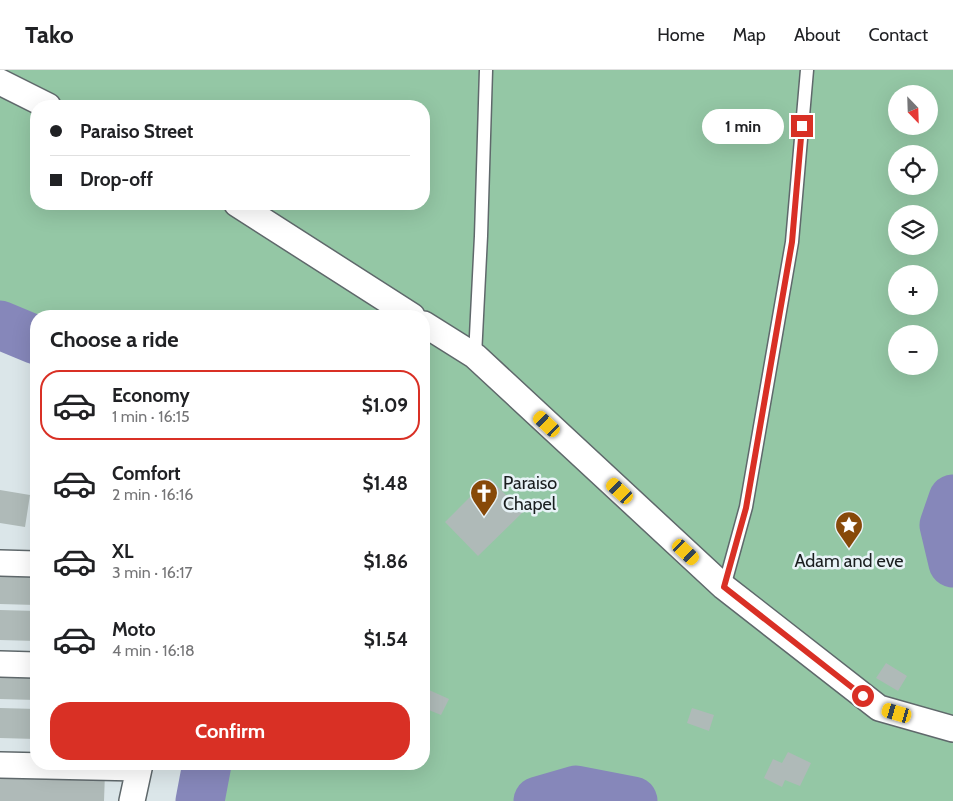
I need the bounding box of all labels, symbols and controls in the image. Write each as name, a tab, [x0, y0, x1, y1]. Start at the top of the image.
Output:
text: Tako	[25, 20, 74, 49]
text: Home	[657, 24, 705, 46]
text: Map	[733, 24, 766, 46]
text: About	[794, 24, 840, 46]
text: Contact	[868, 24, 928, 46]
north arrow	[888, 85, 938, 135]
map controls	[888, 85, 938, 375]
callout: 1 min	[702, 108, 784, 144]
route end	[791, 115, 813, 137]
text: 1 min	[725, 117, 761, 136]
text: Paraiso Street	[80, 120, 193, 143]
button: locate	[888, 145, 938, 195]
text: Drop-off	[80, 168, 153, 191]
button: layers	[888, 205, 938, 255]
button: +	[888, 265, 938, 315]
button: −	[888, 325, 938, 375]
text: Choose a ride	[50, 326, 179, 353]
icon: car	[52, 383, 97, 428]
text: Economy	[112, 384, 190, 407]
text: $1.09	[362, 394, 408, 417]
text: 1 min · 16:15	[112, 407, 190, 426]
car	[530, 408, 563, 440]
icon: car	[52, 461, 97, 506]
text: Comfort	[112, 462, 181, 485]
text: $1.48	[362, 472, 408, 495]
place label: Paraiso Chapel	[503, 472, 557, 515]
car	[603, 475, 636, 507]
church icon: Paraiso Chapel	[469, 478, 499, 517]
text: 2 min · 16:16	[112, 485, 193, 504]
place icon: Adam and eve	[834, 510, 864, 549]
car	[669, 536, 702, 568]
icon: car	[52, 539, 97, 584]
text: XL	[112, 540, 133, 563]
text: $1.86	[364, 550, 408, 573]
place label: Adam and eve	[794, 550, 904, 572]
text: 3 min · 16:17	[112, 563, 193, 582]
icon: car	[52, 617, 97, 662]
text: Moto	[112, 618, 156, 641]
text: $1.54	[364, 628, 408, 651]
text: 4 min · 16:18	[112, 641, 195, 660]
route start	[852, 685, 874, 707]
button: Confirm	[50, 702, 410, 760]
car	[880, 702, 913, 724]

